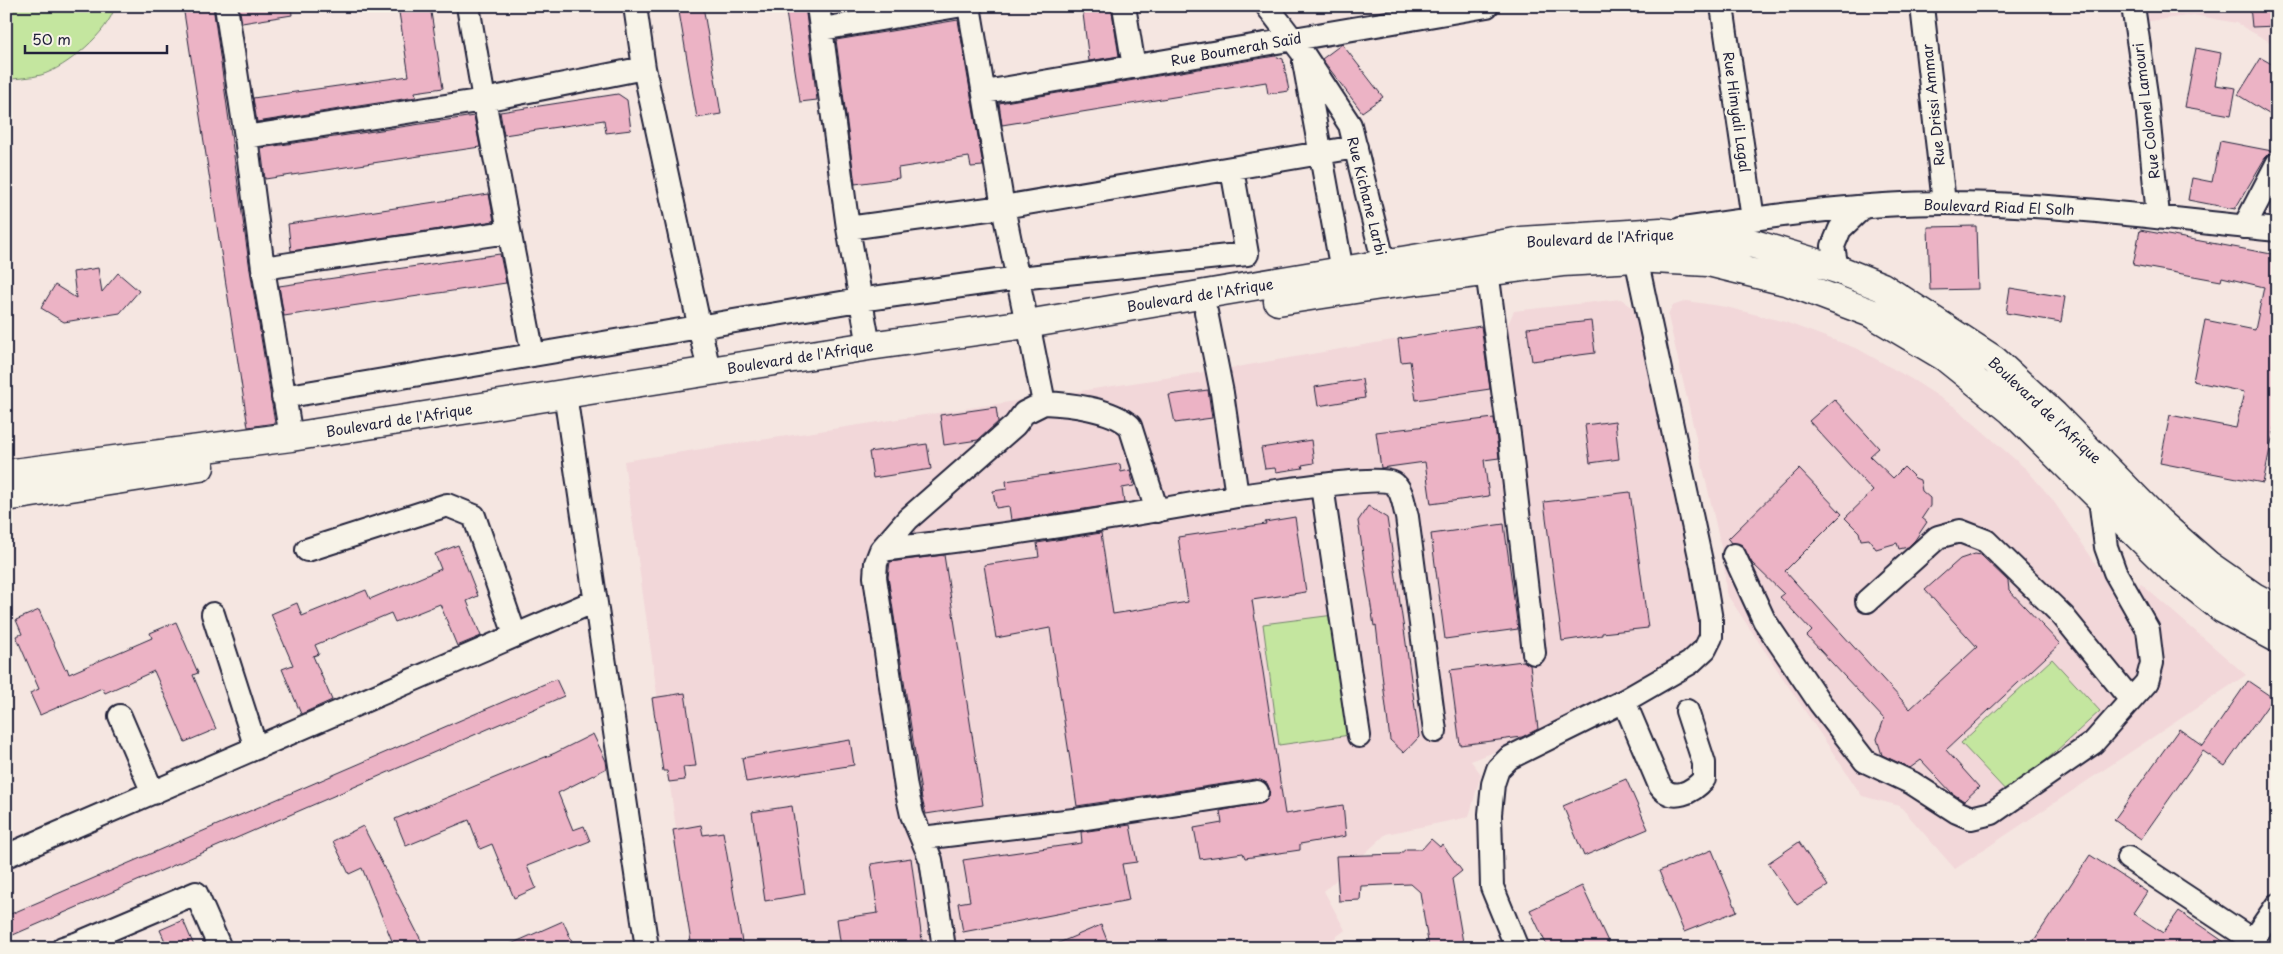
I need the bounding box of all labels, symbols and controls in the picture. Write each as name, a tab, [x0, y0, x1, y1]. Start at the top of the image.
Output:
scale bar	[25, 22, 168, 54]
text: 50 m	[32, 27, 71, 50]
street label: Rue Boumerah Saïd	[1169, 27, 1303, 71]
street label: Rue Colonel Lamouri	[2127, 42, 2165, 180]
street label: Rue Drissi Ammar	[1916, 43, 1950, 167]
street label: Rue Himyali Lagal	[1718, 50, 1756, 174]
street label: Rue Kichane Larbi	[1342, 134, 1392, 258]
street label: Boulevard Riad El Solh	[1923, 194, 2075, 220]
street label: Boulevard de l'Afrique	[1526, 224, 1675, 252]
street label: Boulevard de l'Afrique	[1125, 273, 1275, 317]
street label: Boulevard de l'Afrique	[725, 335, 875, 379]
street label: Boulevard de l'Afrique	[1984, 352, 2107, 468]
street label: Boulevard de l'Afrique	[324, 398, 474, 442]

